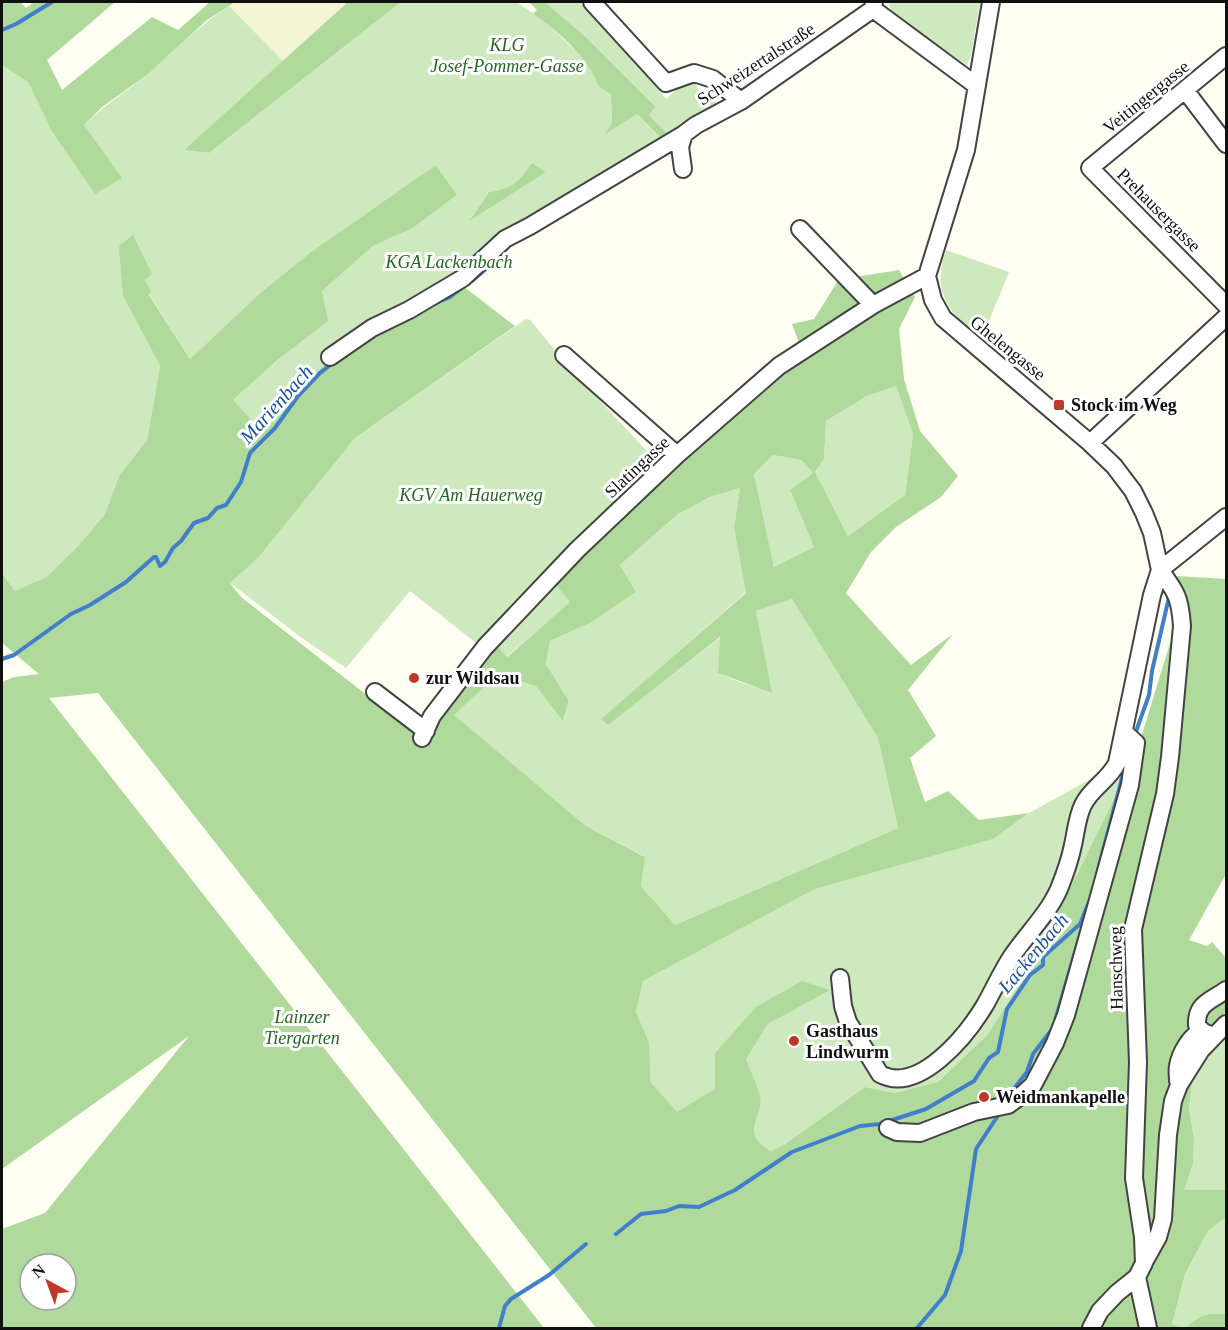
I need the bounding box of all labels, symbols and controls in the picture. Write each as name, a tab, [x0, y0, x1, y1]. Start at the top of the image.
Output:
street label: Schweizertalstraße	[694, 19, 818, 109]
park label: KLG Josef-Pommer-Gasse	[430, 35, 584, 76]
street label: Veitingergasse	[1099, 56, 1193, 138]
street label: Prehausergasse	[1113, 164, 1205, 256]
park label: KGA Lackenbach	[384, 252, 513, 272]
street label: Ghelengasse	[966, 312, 1050, 384]
water label: Marienbach	[234, 360, 317, 448]
place label: Stock im Weg	[1071, 395, 1177, 415]
marker: Stock im Weg	[1052, 398, 1066, 412]
street label: Slatingasse	[601, 432, 673, 502]
park label: KGV Am Hauerweg	[398, 485, 543, 505]
place label: zur Wildsau	[426, 668, 520, 688]
marker: zur Wildsau	[407, 671, 421, 685]
water label: Lackenbach	[993, 909, 1072, 998]
street label: Hanschweg	[1105, 926, 1127, 1010]
park label: Lainzer Tiergarten	[264, 1007, 340, 1048]
place label: Gasthaus Lindwurm	[806, 1021, 889, 1062]
marker: Gasthaus Lindwurm	[787, 1034, 801, 1048]
place label: Weidmankapelle	[996, 1087, 1125, 1107]
marker: Weidmankapelle	[977, 1090, 991, 1104]
north arrow	[18, 1252, 78, 1312]
text: N	[29, 1261, 49, 1281]

